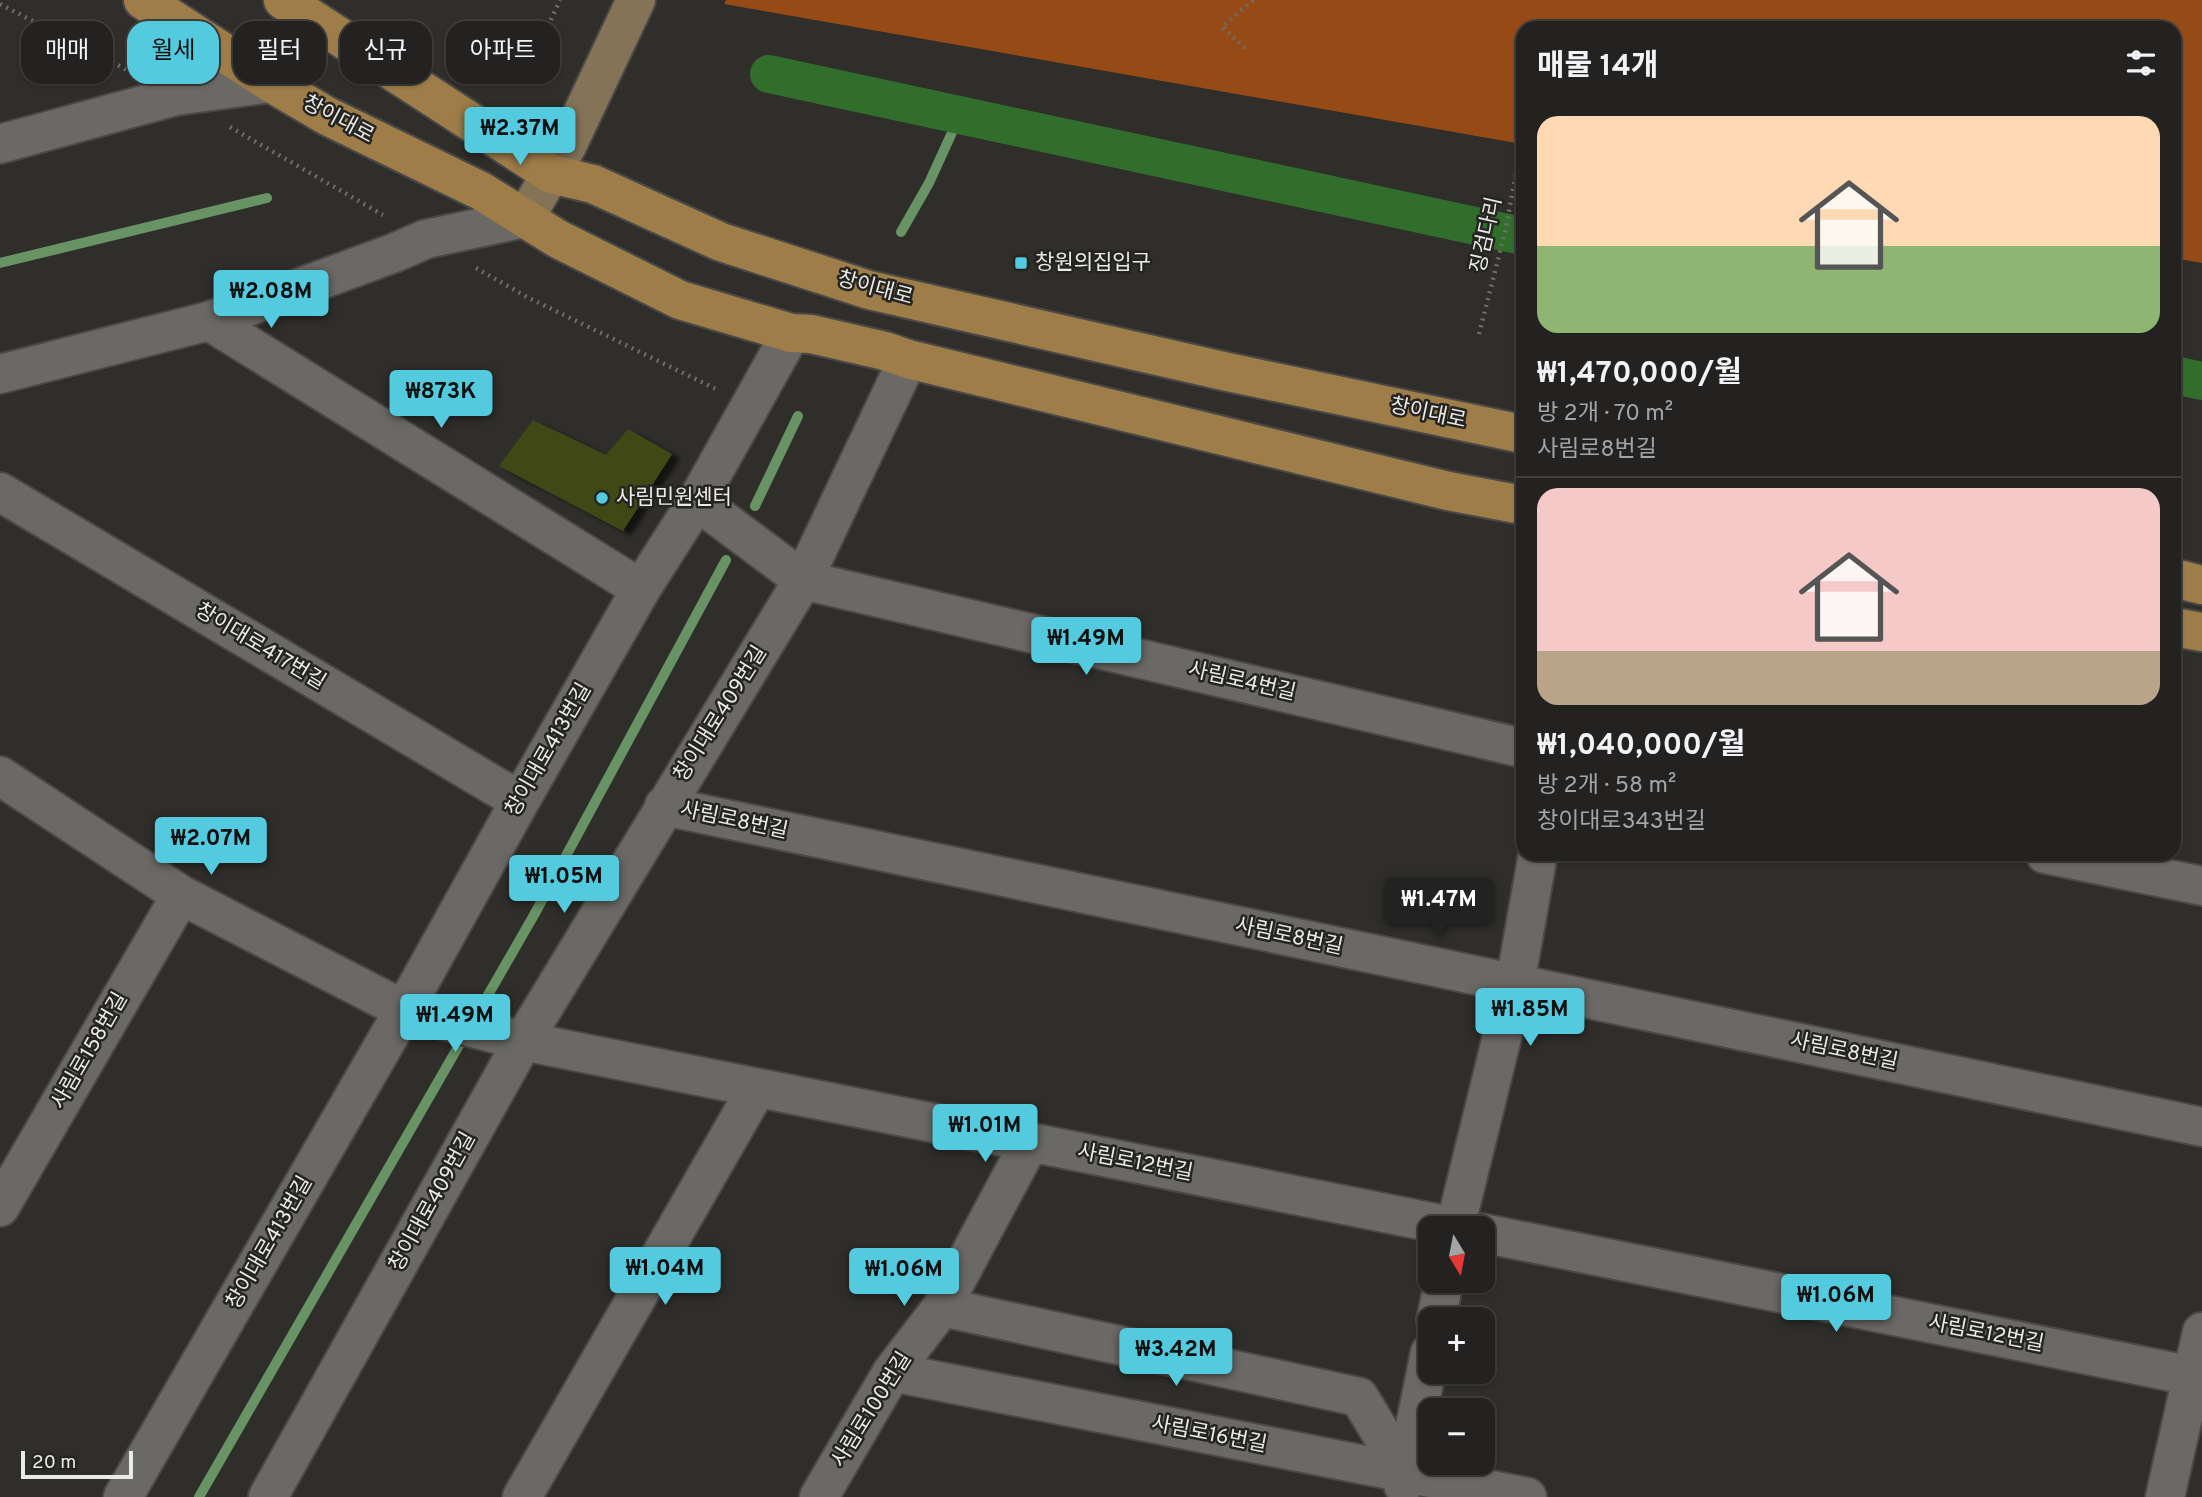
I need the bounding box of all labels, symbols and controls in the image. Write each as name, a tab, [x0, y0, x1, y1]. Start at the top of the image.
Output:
chip: 매매	[21, 21, 113, 84]
chip: 월세	[127, 21, 219, 84]
chip: 필터	[233, 21, 326, 84]
chip: 신규	[340, 21, 432, 84]
chip: 아파트	[446, 21, 560, 84]
icon: filters	[2122, 44, 2160, 82]
text: 매물 14개	[1537, 49, 1659, 86]
street label: 창이대로	[298, 90, 378, 150]
pin: ₩2.37M	[463, 108, 577, 167]
text: ₩2.37M	[480, 115, 560, 144]
icon: home	[1786, 162, 1912, 288]
street label: 징검다리	[1465, 194, 1509, 276]
place label: 창원의집입구	[1035, 250, 1151, 277]
marker: 창원의집입구	[1013, 255, 1029, 271]
street label: 창이대로	[834, 266, 916, 312]
pin: ₩2.08M	[214, 270, 328, 330]
text: ₩2.08M	[230, 278, 312, 307]
text: ₩1,470,000/월	[1537, 356, 1742, 393]
pin: ₩873K	[392, 370, 490, 430]
text: ₩873K	[405, 378, 477, 407]
street label: 창이대로	[1387, 393, 1469, 435]
text: 방 2개 · 70 m²	[1537, 400, 1673, 429]
text: 사림로8번길	[1537, 436, 1657, 465]
place label: 사림민원센터	[616, 485, 732, 512]
marker: 사림민원센터	[594, 490, 610, 506]
icon: home	[1786, 534, 1912, 660]
street label: 창이대로417번길	[190, 597, 330, 697]
pin: ₩1.49M	[1029, 618, 1143, 677]
text: ₩1.49M	[1047, 625, 1125, 654]
street label: 창이대로409번길	[668, 641, 774, 787]
street label: 사림로4번길	[1186, 657, 1298, 707]
street label: 창이대로413번길	[500, 679, 598, 821]
text: ₩1,040,000/월	[1537, 728, 1745, 765]
text: 방 2개 · 58 m²	[1537, 772, 1676, 801]
street label: 사림로8번길	[678, 796, 790, 846]
text: 창이대로343번길	[1537, 808, 1706, 837]
pin: ₩2.07M	[154, 818, 268, 877]
text: ₩2.07M	[171, 825, 251, 854]
pin: ₩1.05M	[507, 856, 621, 915]
text: ₩1.05M	[525, 863, 603, 892]
pin: ₩1.47M	[1382, 878, 1496, 938]
text: ₩1.47M	[1401, 886, 1477, 915]
street label: 사림로8번길	[1233, 912, 1345, 962]
street label: 사림로158번길	[46, 988, 134, 1114]
pin: ₩1.85M	[1473, 988, 1587, 1048]
pin: ₩1.49M	[398, 995, 512, 1054]
text: ₩1.85M	[1491, 996, 1569, 1025]
text: ₩1.49M	[416, 1002, 494, 1031]
street label: 사림로8번길	[1788, 1027, 1900, 1077]
pin: ₩1.01M	[928, 1104, 1042, 1164]
text: ₩1.01M	[949, 1112, 1021, 1141]
street label: 창이대로409번길	[384, 1128, 482, 1276]
street label: 사림로12번길	[1075, 1139, 1195, 1187]
street label: 창이대로413번길	[221, 1172, 319, 1314]
north arrow	[1418, 1216, 1494, 1293]
map controls	[1418, 1216, 1495, 1475]
pin: ₩1.04M	[608, 1248, 722, 1307]
pin: ₩1.06M	[847, 1248, 961, 1308]
text: ₩1.04M	[626, 1255, 704, 1284]
text: ₩1.06M	[865, 1256, 943, 1285]
pin: ₩1.06M	[1779, 1274, 1893, 1334]
text: ₩1.06M	[1797, 1282, 1875, 1311]
button: +	[1418, 1307, 1495, 1384]
street label: 사림로12번길	[1926, 1310, 2046, 1358]
pin: ₩3.42M	[1119, 1328, 1233, 1388]
text: ₩3.42M	[1135, 1336, 1217, 1365]
street label: 사림로100번길	[826, 1347, 918, 1473]
button: −	[1418, 1398, 1495, 1475]
street label: 사림로16번길	[1149, 1411, 1269, 1459]
scale bar	[21, 1448, 133, 1480]
text: 20 m	[32, 1451, 76, 1475]

